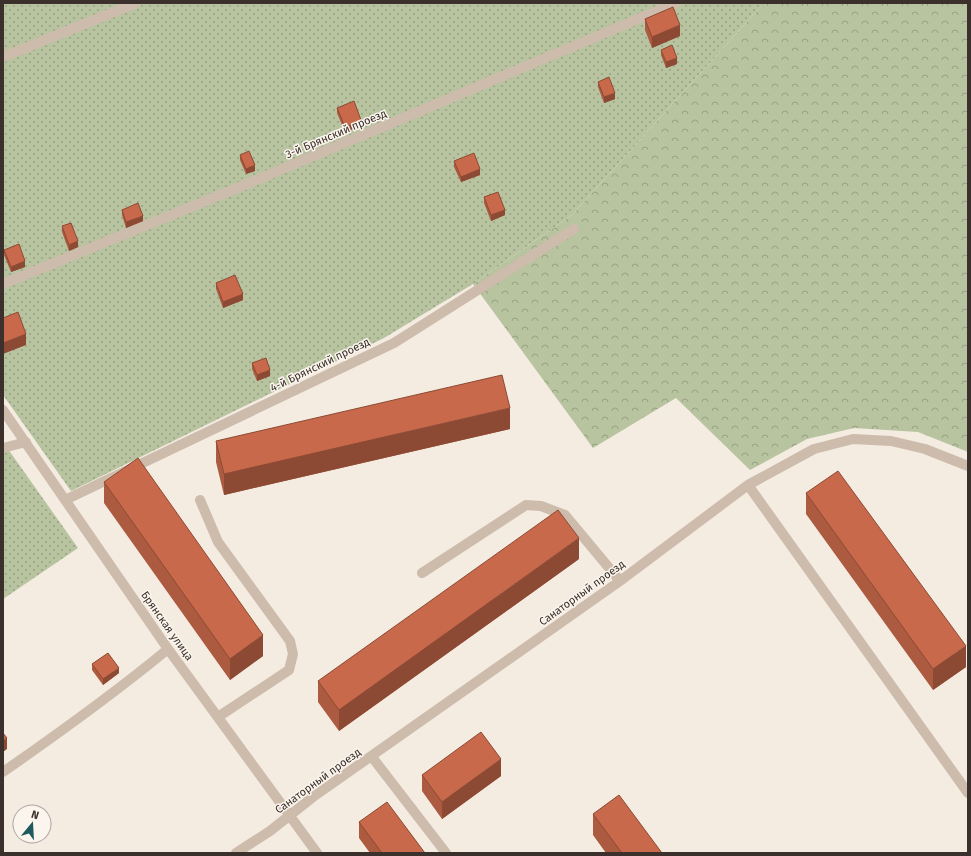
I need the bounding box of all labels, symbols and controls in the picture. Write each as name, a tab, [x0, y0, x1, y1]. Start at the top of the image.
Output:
street label: 3-й Брянский проезд	[283, 107, 389, 161]
street label: 4-й Брянский проезд	[268, 335, 372, 395]
street label: Санаторный проезд	[537, 558, 627, 628]
street label: Брянская улица	[138, 589, 196, 663]
street label: Санаторный проезд	[273, 746, 363, 816]
north arrow	[12, 804, 52, 844]
text: N	[29, 808, 40, 822]

